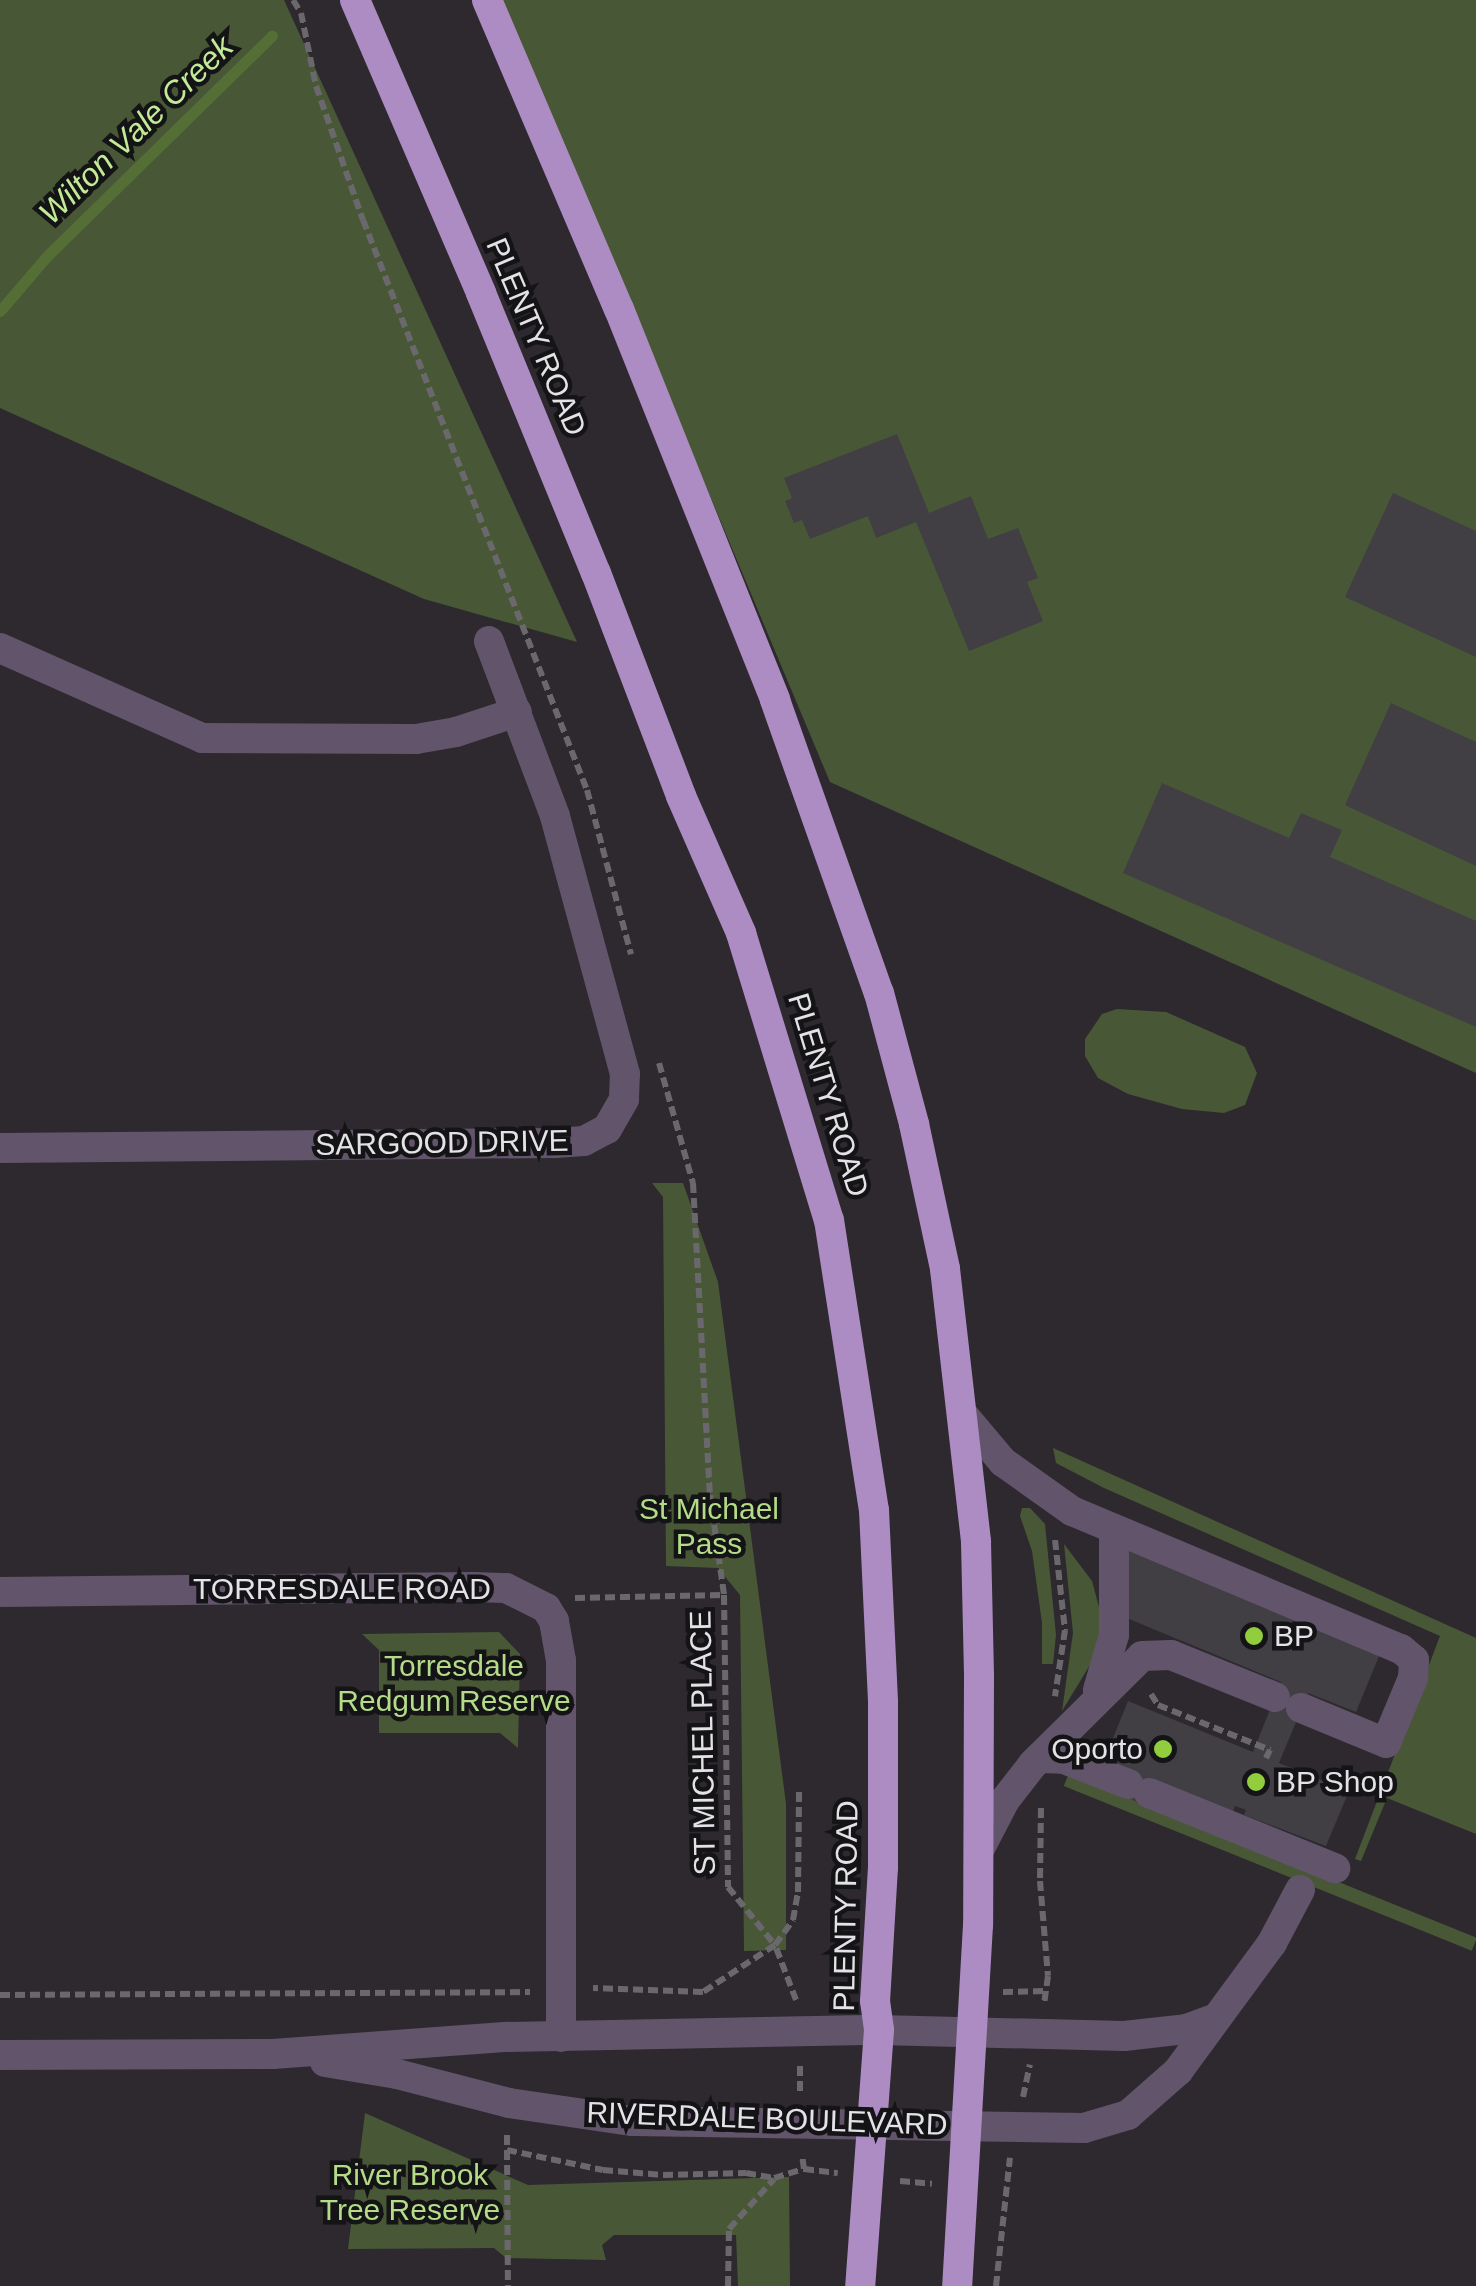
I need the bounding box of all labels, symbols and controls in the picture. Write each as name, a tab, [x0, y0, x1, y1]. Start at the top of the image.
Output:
water label: Wilton Vale Creek	[31, 28, 241, 232]
street label: PLENTY ROAD	[478, 233, 594, 441]
street label: PLENTY ROAD	[780, 989, 876, 1201]
street label: SARGOOD DRIVE	[315, 1123, 569, 1163]
park label: St Michael Pass	[639, 1491, 779, 1562]
street label: TORRESDALE ROAD	[193, 1571, 491, 1607]
street label: ST MICHEL PLACE	[683, 1609, 723, 1877]
place label: BP	[1274, 1618, 1314, 1654]
marker: BP	[1243, 1625, 1265, 1647]
park label: Torresdale Redgum Reserve	[337, 1648, 571, 1718]
place label: Oporto	[1051, 1731, 1143, 1767]
marker: Oporto	[1152, 1738, 1174, 1760]
place label: BP Shop	[1276, 1764, 1394, 1800]
marker: BP Shop	[1245, 1771, 1267, 1793]
street label: PLENTY ROAD	[826, 1800, 866, 2012]
street label: RIVERDALE BOULEVARD	[586, 2095, 948, 2143]
park label: River Brook Tree Reserve	[320, 2157, 500, 2228]

